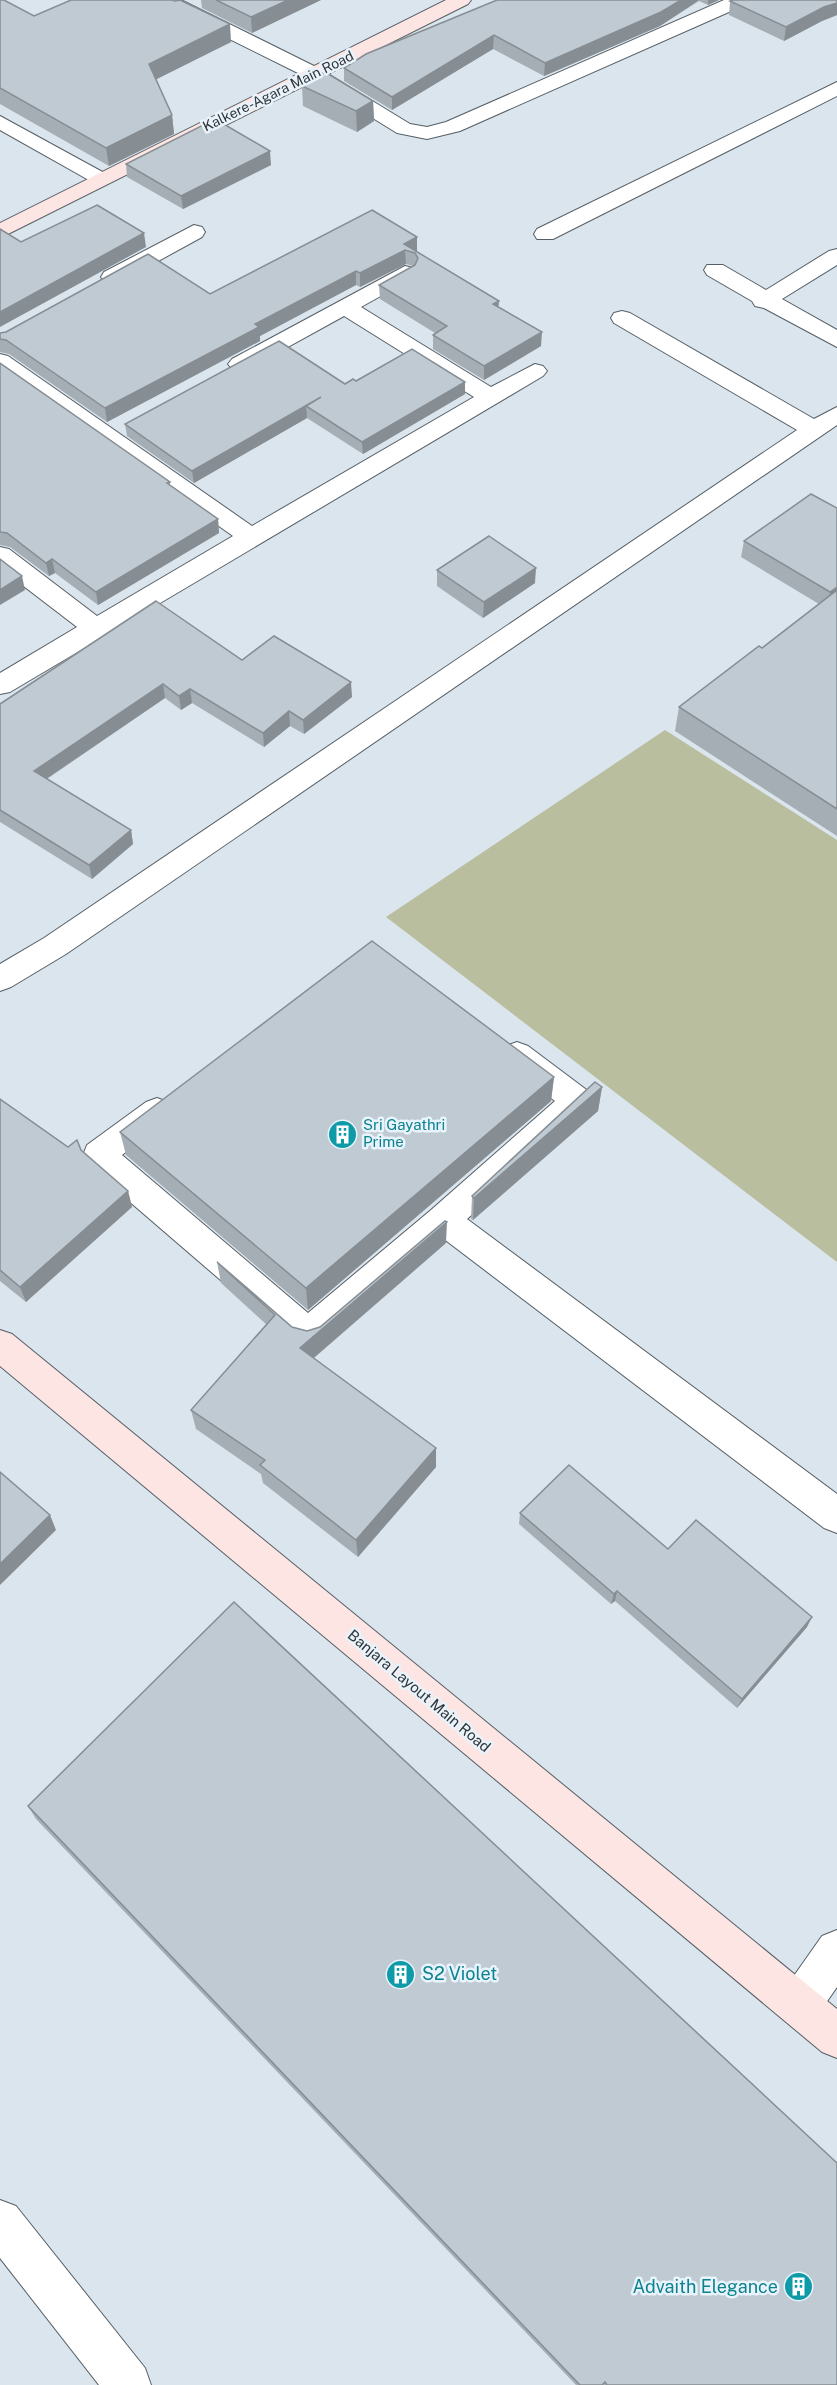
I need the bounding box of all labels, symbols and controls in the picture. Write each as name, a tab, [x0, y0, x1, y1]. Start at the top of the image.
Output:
street label: Kalkere-Agara Main Road	[200, 47, 356, 135]
place label: Sri Gayathri Prime	[363, 1116, 445, 1150]
building icon: Sri Gayathri Prime	[326, 1118, 358, 1150]
street label: Banjara Layout Main Road	[345, 1626, 494, 1755]
building icon: S2 Violet	[385, 1958, 417, 1990]
place label: S2 Violet	[422, 1963, 497, 1984]
building icon: Advaith Elegance	[783, 2271, 815, 2303]
place label: Advaith Elegance	[632, 2276, 778, 2297]

